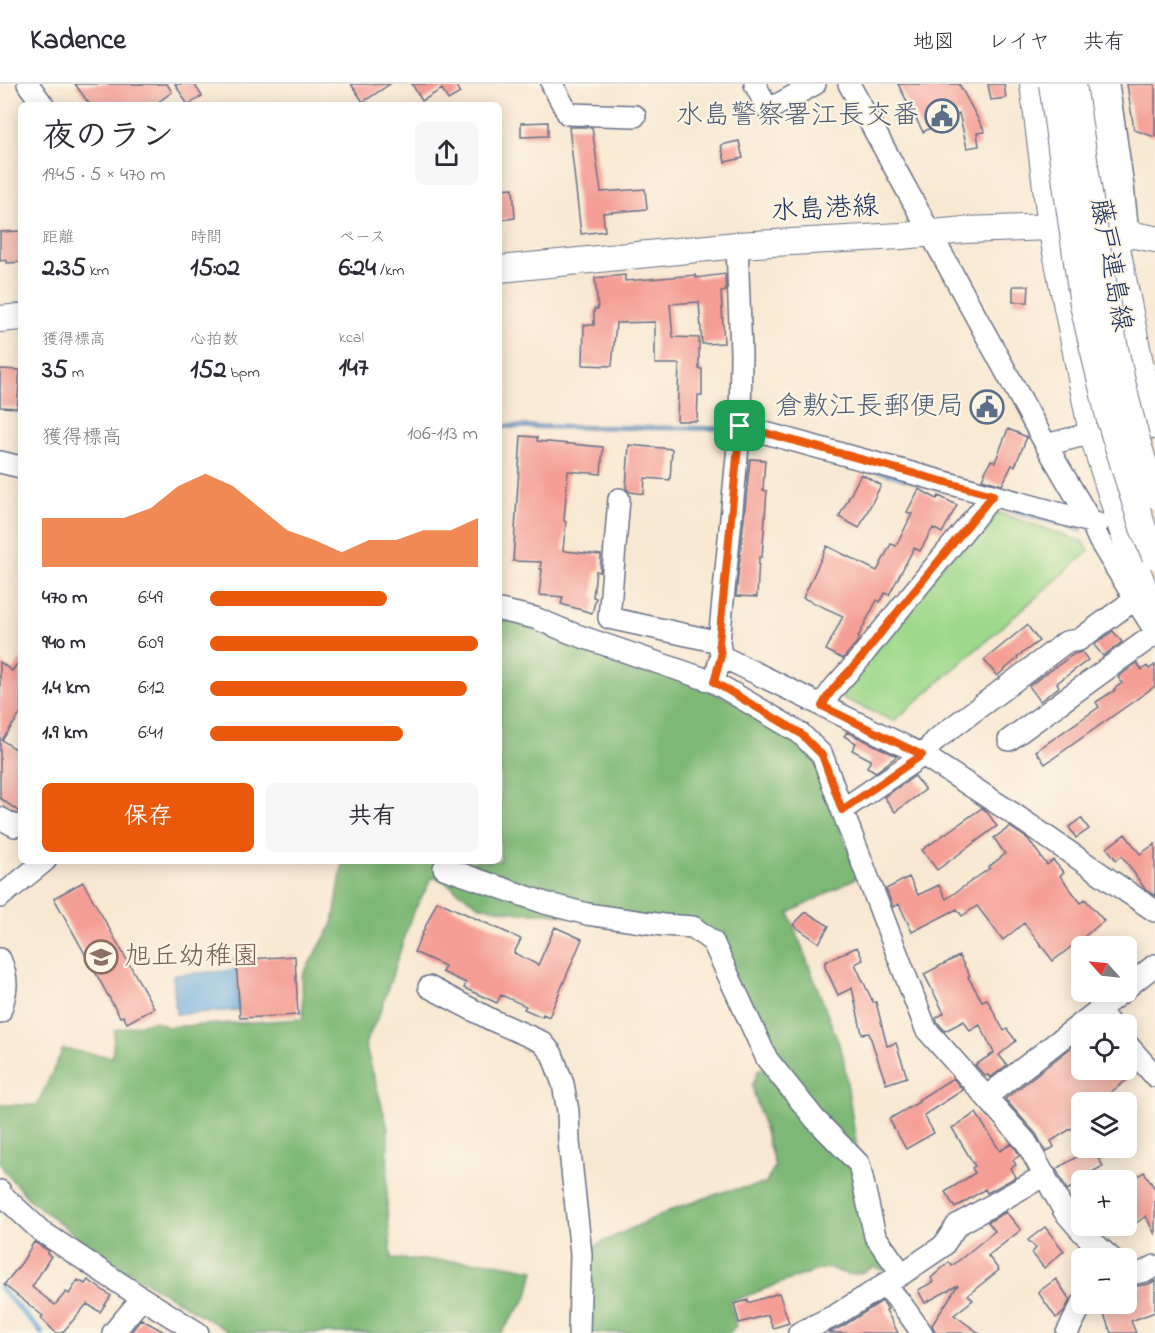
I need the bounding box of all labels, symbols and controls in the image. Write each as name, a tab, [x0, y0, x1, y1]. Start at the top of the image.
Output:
text: Kadence	[30, 21, 126, 62]
text: 地図	[913, 28, 955, 58]
text: レイヤ	[988, 28, 1050, 58]
text: 共有	[1083, 28, 1125, 58]
place label: 水島警察署江長交番	[676, 97, 919, 136]
public building icon: 水島警察署江長交番	[924, 98, 960, 134]
text: 夜のラン	[42, 114, 174, 162]
button: share	[415, 122, 478, 185]
text: 19:45 · 5 × 470 m	[42, 161, 166, 190]
street label: 水島港線	[770, 188, 880, 232]
street label: 藤戸連島線	[1079, 195, 1141, 335]
text: 距離	[42, 226, 74, 250]
text: 時間	[190, 226, 222, 250]
text: ペース	[339, 226, 386, 250]
text: 2.35	[42, 250, 86, 288]
text: 15:02	[190, 250, 240, 288]
text: 6:24	[339, 250, 376, 288]
text: km	[86, 259, 109, 283]
text: /km	[376, 259, 404, 283]
text: kcal	[339, 326, 364, 350]
text: 獲得標高	[42, 328, 106, 352]
text: 心拍数	[190, 328, 238, 352]
text: 147	[339, 350, 368, 388]
text: 35	[42, 352, 68, 390]
text: 152	[190, 352, 226, 390]
text: m	[68, 361, 84, 385]
text: bpm	[226, 361, 260, 385]
place label: 倉敷江長郵便局	[775, 388, 964, 427]
public building icon: 倉敷江長郵便局	[969, 389, 1005, 425]
pin	[714, 400, 765, 451]
icon: arrive	[723, 409, 756, 442]
text: 106–113 m	[407, 420, 478, 449]
text: 獲得標高	[42, 424, 122, 453]
text: 470 m	[42, 584, 88, 613]
text: 6:49	[138, 584, 163, 613]
text: 940 m	[42, 629, 85, 658]
text: 6:09	[138, 629, 163, 658]
text: 1.4 km	[42, 674, 90, 703]
text: 6:12	[138, 674, 165, 703]
text: 1.9 km	[42, 719, 88, 748]
text: 6:41	[138, 719, 163, 748]
button: 保存	[42, 783, 254, 852]
button: 共有	[266, 783, 478, 852]
north arrow	[1071, 936, 1137, 1002]
map controls	[1071, 936, 1137, 1314]
place label: 旭丘幼稚園	[124, 938, 259, 977]
school or university icon: 旭丘幼稚園	[83, 939, 119, 975]
button: locate	[1071, 1014, 1137, 1080]
button: layers	[1071, 1092, 1137, 1158]
button: +	[1071, 1170, 1137, 1236]
button: −	[1071, 1248, 1137, 1314]

